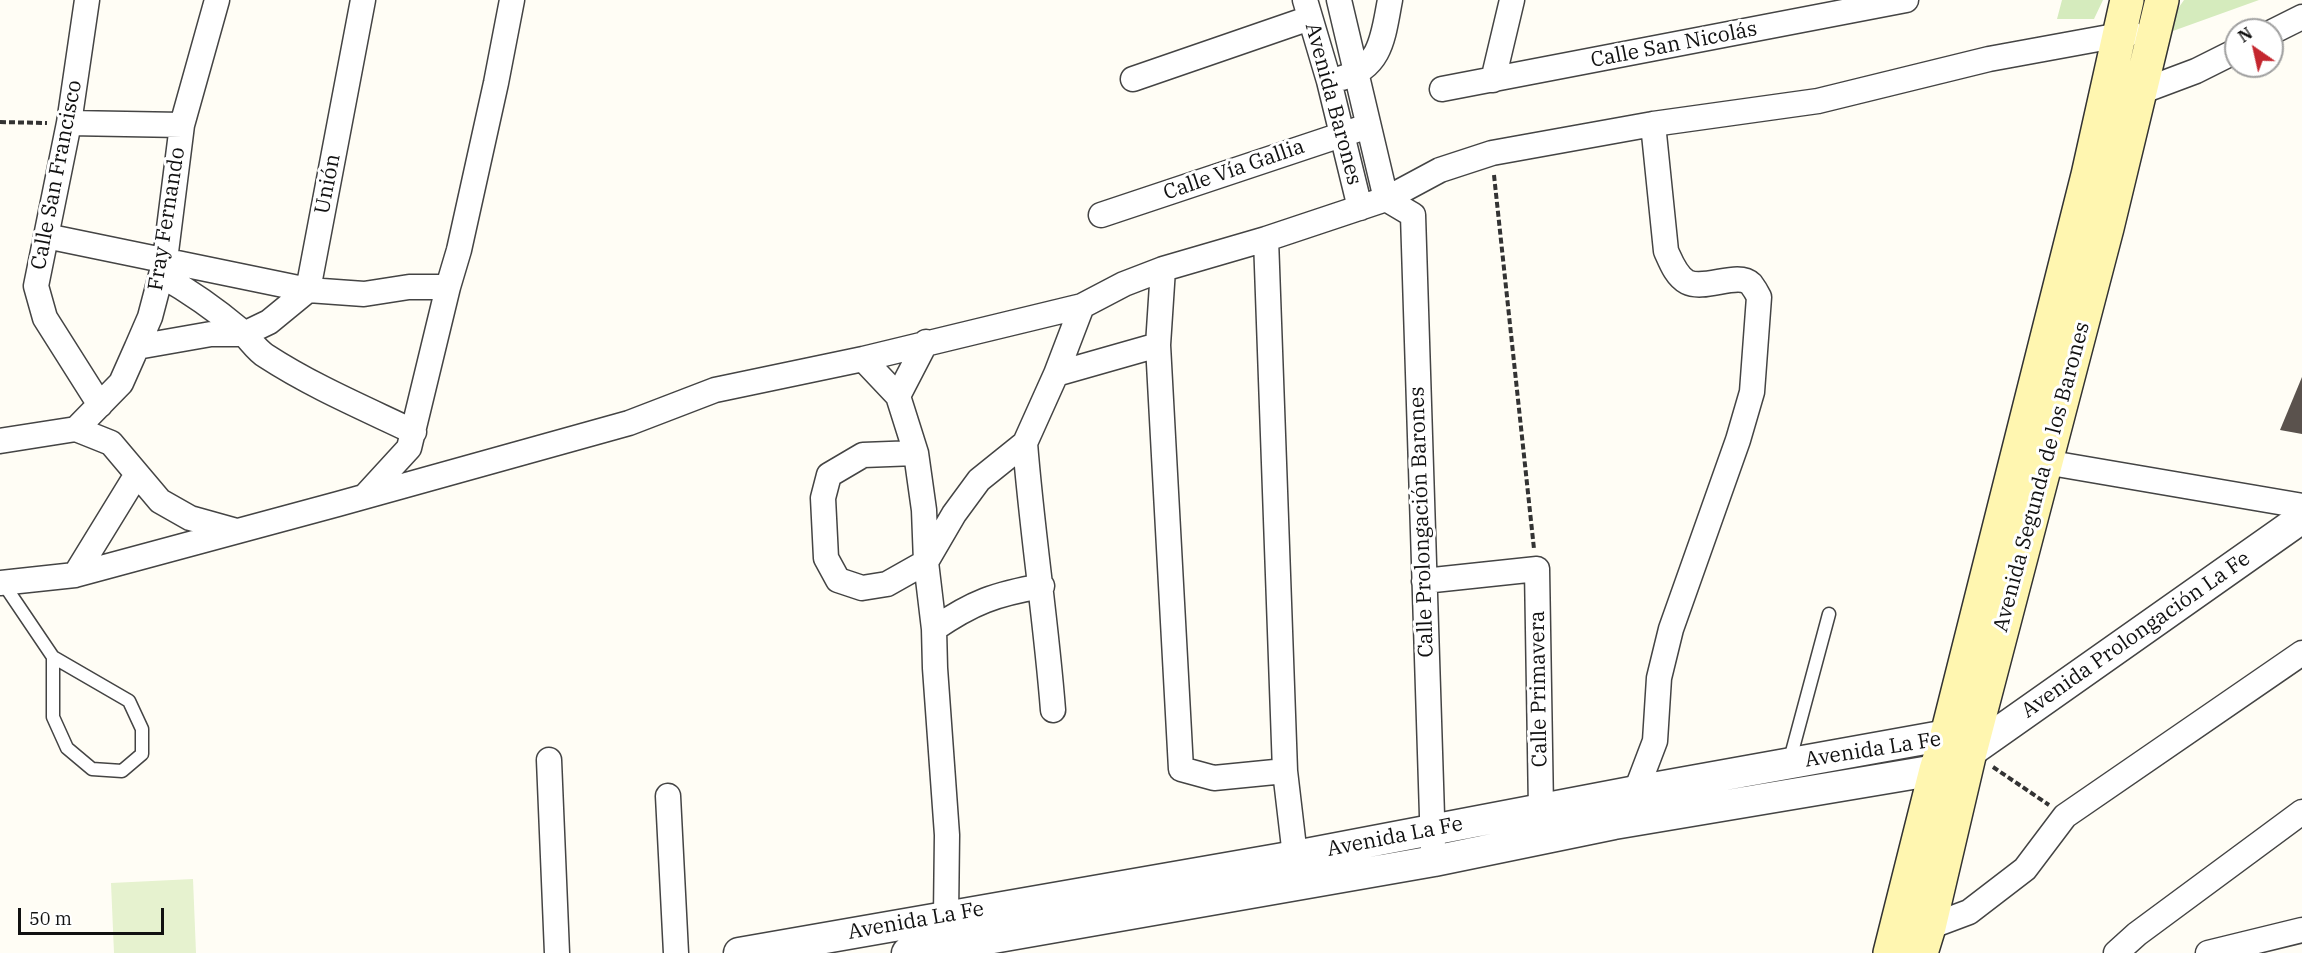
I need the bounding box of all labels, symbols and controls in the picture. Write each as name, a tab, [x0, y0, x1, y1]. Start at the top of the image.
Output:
street label: Calle San Nicolás	[1589, 16, 1759, 74]
north arrow	[2224, 18, 2284, 78]
street label: Avenida Barones	[1299, 20, 1367, 188]
text: N	[2234, 23, 2256, 47]
street label: Calle San Francisco	[26, 78, 88, 272]
street label: Calle Vía Gallia	[1160, 134, 1308, 206]
street label: Fray Fernando	[143, 145, 191, 293]
street label: Unión	[310, 152, 346, 216]
street label: Avenida Segunda de los Barones	[1988, 319, 2096, 635]
street label: Calle Prolongación Barones	[1405, 386, 1439, 658]
street label: Avenida Prolongación La Fe	[2017, 546, 2255, 724]
street label: Calle Primavera	[1525, 610, 1553, 768]
street label: Avenida La Fe	[1803, 727, 1943, 773]
street label: Avenida La Fe	[1325, 811, 1465, 863]
scale bar	[21, 896, 166, 934]
street label: Avenida La Fe	[846, 897, 986, 945]
text: 50 m	[29, 907, 72, 930]

